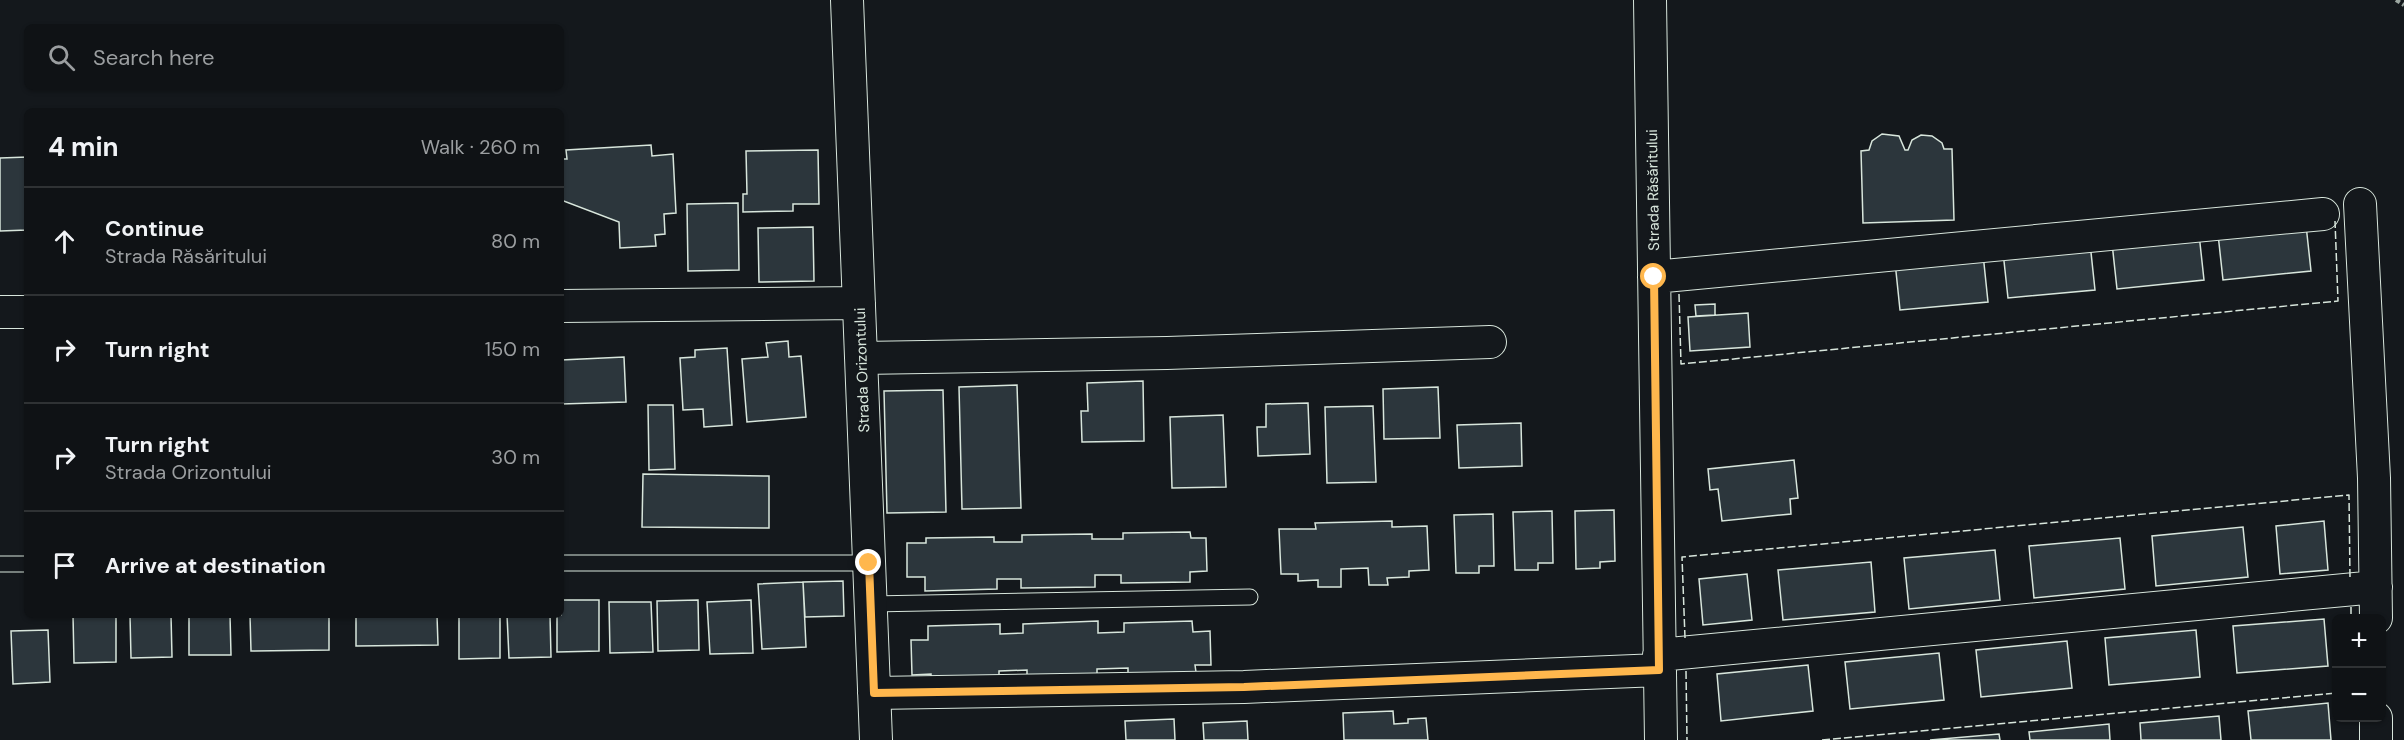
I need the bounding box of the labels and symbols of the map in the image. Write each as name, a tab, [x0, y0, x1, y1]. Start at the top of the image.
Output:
street label: Strada Răsăritului	[1642, 129, 1664, 251]
route start	[1640, 263, 1666, 289]
street label: Strada Orizontului	[850, 307, 874, 433]
route end	[855, 549, 881, 575]

